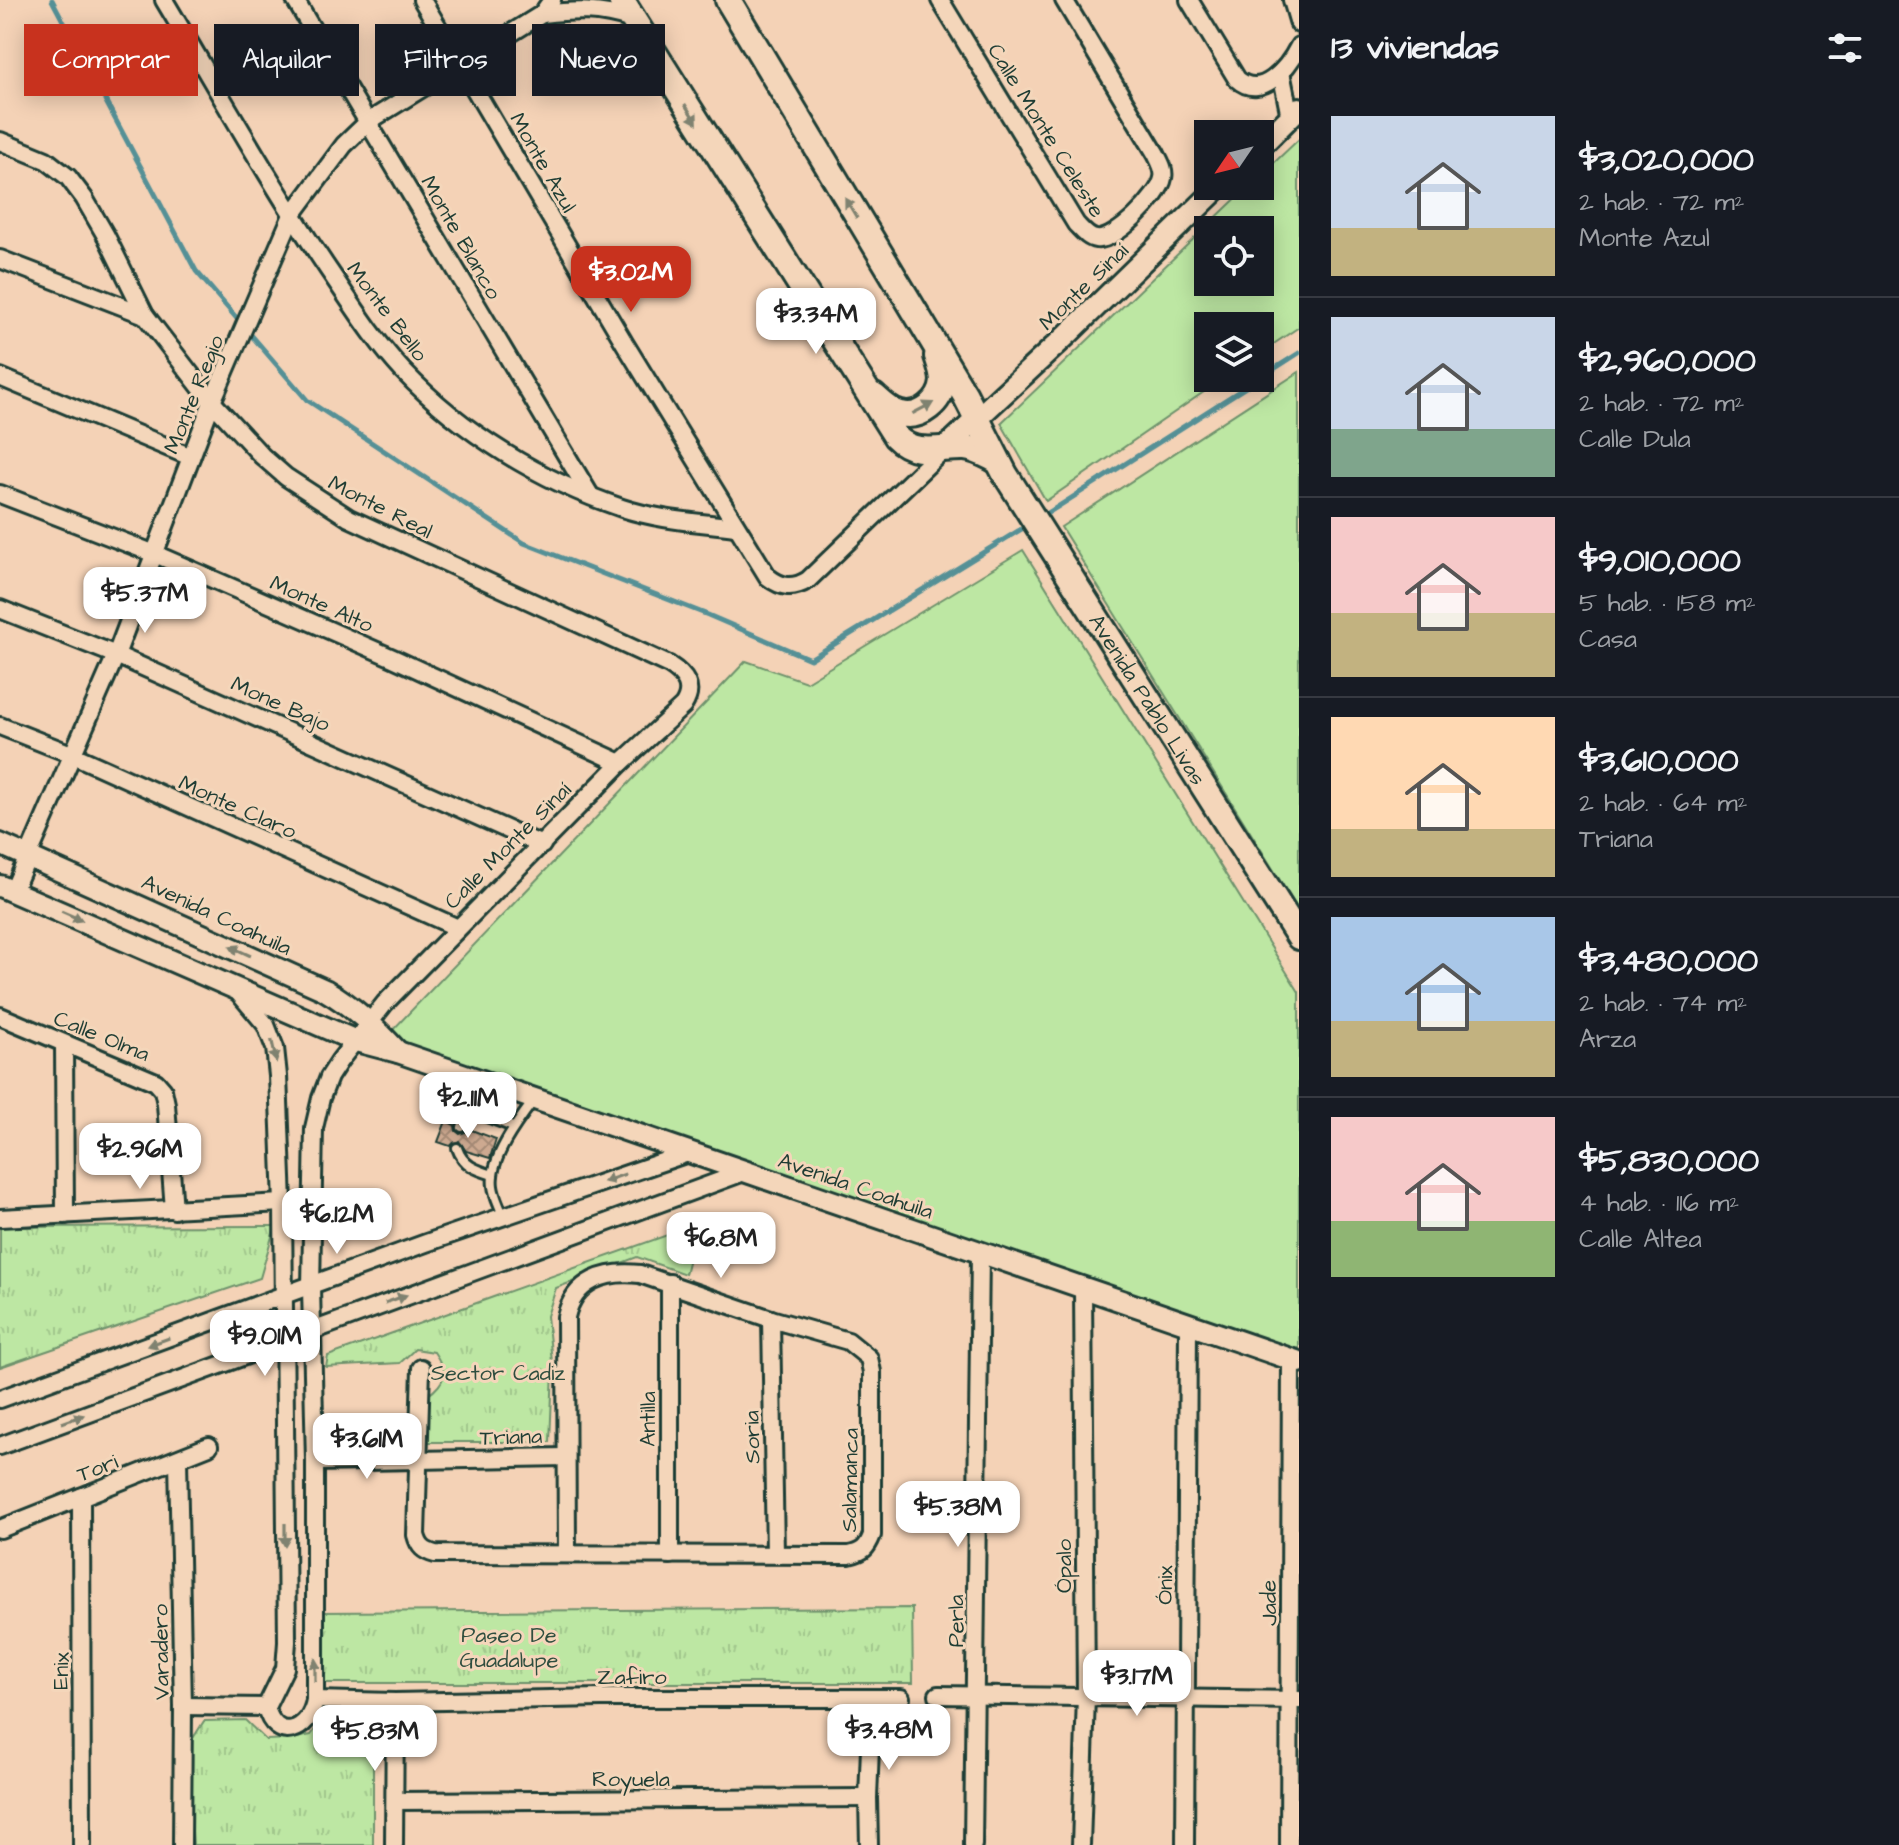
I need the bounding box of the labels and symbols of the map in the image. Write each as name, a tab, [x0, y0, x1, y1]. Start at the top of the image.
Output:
street label: Calle Monte Celeste	[980, 38, 1112, 224]
one-way arrow	[684, 103, 698, 125]
street label: Monte Azul	[502, 107, 584, 218]
north arrow	[1194, 120, 1274, 200]
street label: Monte Blanco	[413, 170, 509, 306]
one-way arrow	[844, 197, 858, 219]
street label: Monte Sinaí	[1032, 236, 1136, 338]
pin: $3.02M	[566, 246, 696, 314]
street label: Monte Bello	[339, 255, 435, 369]
pin: $3.34M	[751, 288, 881, 356]
street label: Monte Regio	[156, 330, 233, 459]
one-way arrow	[912, 402, 934, 416]
street label: Monte Real	[323, 468, 438, 547]
pin: $5.37M	[80, 567, 210, 635]
street label: Monte Alto	[265, 568, 379, 641]
street label: Avenida Pablo Livas	[1081, 608, 1213, 792]
street label: Mone Bajo	[226, 669, 335, 740]
street label: Monte Claro	[174, 768, 302, 847]
street label: Calle Monte Sinaí	[437, 775, 579, 917]
street label: Avenida Coahuila	[136, 867, 296, 964]
one-way arrow	[60, 910, 84, 923]
one-way arrow	[228, 944, 251, 958]
street label: Calle Olma	[49, 1003, 154, 1070]
one-way arrow	[268, 1039, 281, 1064]
pin: $2.11M	[403, 1072, 533, 1140]
pin: $2.96M	[75, 1123, 205, 1191]
street label: Avenida Coahuila	[774, 1145, 937, 1227]
one-way arrow	[602, 1173, 626, 1185]
pin: $6.12M	[272, 1188, 402, 1256]
pin: $6.8M	[665, 1212, 777, 1280]
one-way arrow	[384, 1293, 408, 1305]
pin: $9.01M	[200, 1310, 330, 1378]
one-way arrow	[146, 1336, 170, 1349]
park label: Sector Cadiz	[431, 1358, 565, 1389]
street label: Antilla	[633, 1391, 664, 1447]
street label: Soria	[737, 1410, 768, 1464]
one-way arrow	[61, 1412, 85, 1425]
pin: $3.61M	[302, 1413, 432, 1481]
street label: Triana	[479, 1421, 543, 1454]
street label: Salamanca	[834, 1428, 867, 1532]
street label: Tori	[73, 1446, 122, 1490]
pin: $5.38M	[893, 1481, 1023, 1549]
one-way arrow	[279, 1523, 292, 1548]
street label: Ópalo	[1049, 1538, 1080, 1593]
street label: Ónix	[1150, 1564, 1181, 1605]
street label: Jade	[1254, 1580, 1285, 1626]
street label: Perla	[941, 1595, 972, 1647]
street label: Varadero	[145, 1603, 178, 1700]
park label: Paseo De Guadalupe	[460, 1620, 559, 1676]
pin: $3.17M	[1072, 1650, 1202, 1718]
street label: Enix	[46, 1652, 77, 1690]
one-way arrow	[309, 1657, 321, 1682]
street label: Zafiro	[597, 1662, 667, 1693]
pin: $3.48M	[824, 1704, 954, 1772]
pin: $5.83M	[310, 1705, 440, 1773]
street label: Royuela	[592, 1764, 670, 1796]

